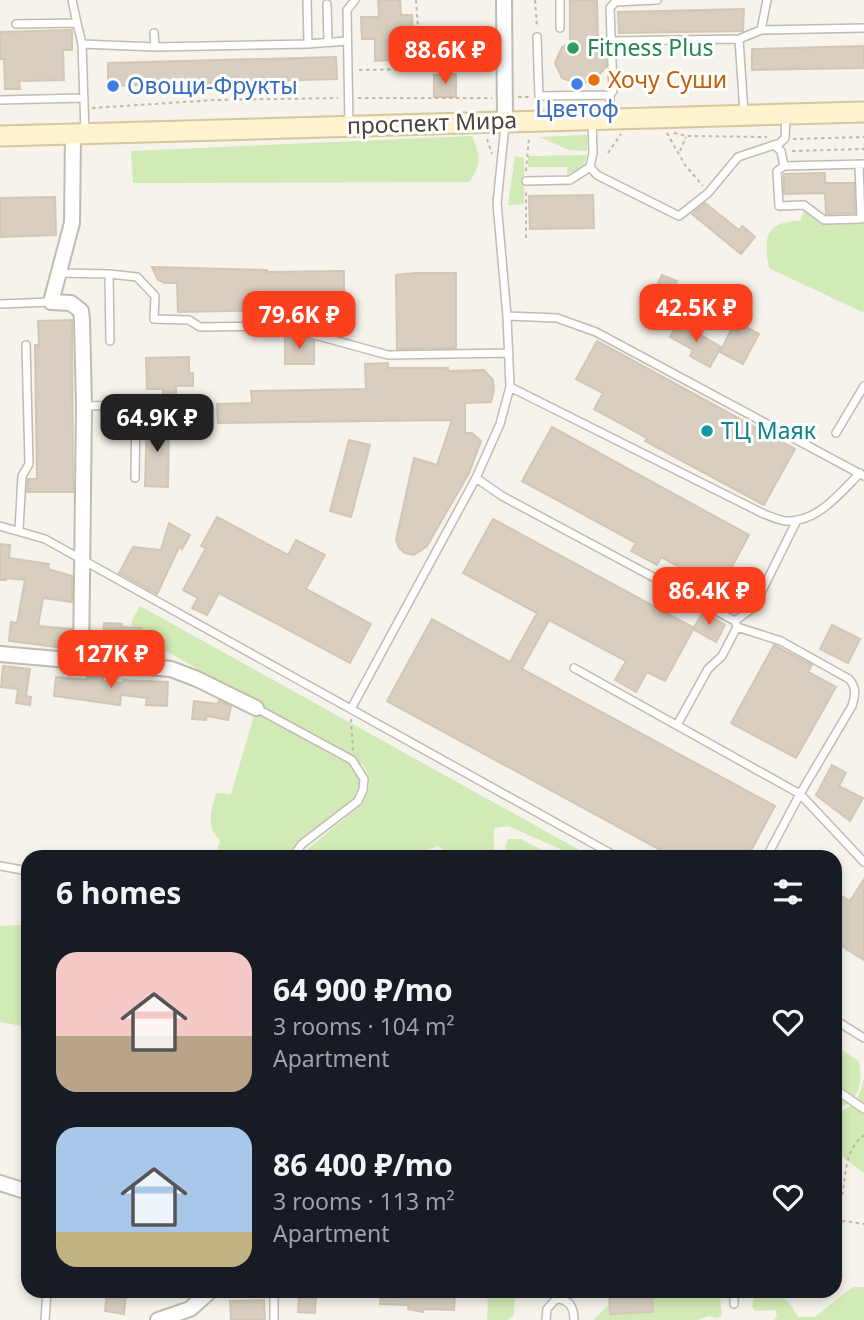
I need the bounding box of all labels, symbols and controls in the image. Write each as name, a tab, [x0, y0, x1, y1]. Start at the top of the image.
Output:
pin: 88.6K ₽	[380, 27, 510, 86]
place label: Fitness Plus	[587, 31, 713, 63]
text: 88.6K ₽	[405, 33, 485, 65]
marker: Fitness Plus	[565, 40, 581, 56]
place label: Хочу Суши	[608, 63, 727, 95]
place label: Овощи-Фрукты	[127, 69, 298, 101]
marker: Хочу Суши	[586, 72, 602, 88]
marker: Цветоф	[569, 76, 585, 92]
marker: Овощи-Фрукты	[105, 78, 121, 94]
place label: Цветоф	[535, 92, 619, 124]
street label: проспект Мира	[346, 103, 518, 141]
pin: 42.5K ₽	[631, 284, 761, 344]
text: 42.5K ₽	[656, 291, 736, 323]
pin: 79.6K ₽	[234, 292, 364, 351]
text: 79.6K ₽	[259, 298, 339, 330]
pin: 64.9K ₽	[92, 394, 222, 454]
text: 64.9K ₽	[117, 401, 197, 433]
place label: ТЦ Маяк	[721, 414, 817, 446]
marker: ТЦ Маяк	[699, 423, 715, 439]
pin: 86.4K ₽	[644, 568, 774, 627]
text: 86.4K ₽	[669, 574, 749, 606]
pin: 127K ₽	[54, 630, 168, 690]
text: 127K ₽	[74, 637, 148, 669]
text: 6 homes	[56, 872, 181, 913]
icon: filters	[769, 873, 807, 911]
text: 64 900 ₽/mo	[273, 969, 453, 1010]
icon: home	[112, 980, 196, 1064]
icon: heart	[769, 1003, 807, 1041]
text: 3 rooms · 104 m²	[273, 1010, 455, 1042]
text: Apartment	[273, 1042, 390, 1074]
text: 86 400 ₽/mo	[273, 1144, 453, 1185]
icon: home	[112, 1155, 196, 1239]
icon: heart	[769, 1178, 807, 1216]
text: 3 rooms · 113 m²	[273, 1185, 455, 1217]
text: Apartment	[273, 1217, 390, 1249]

